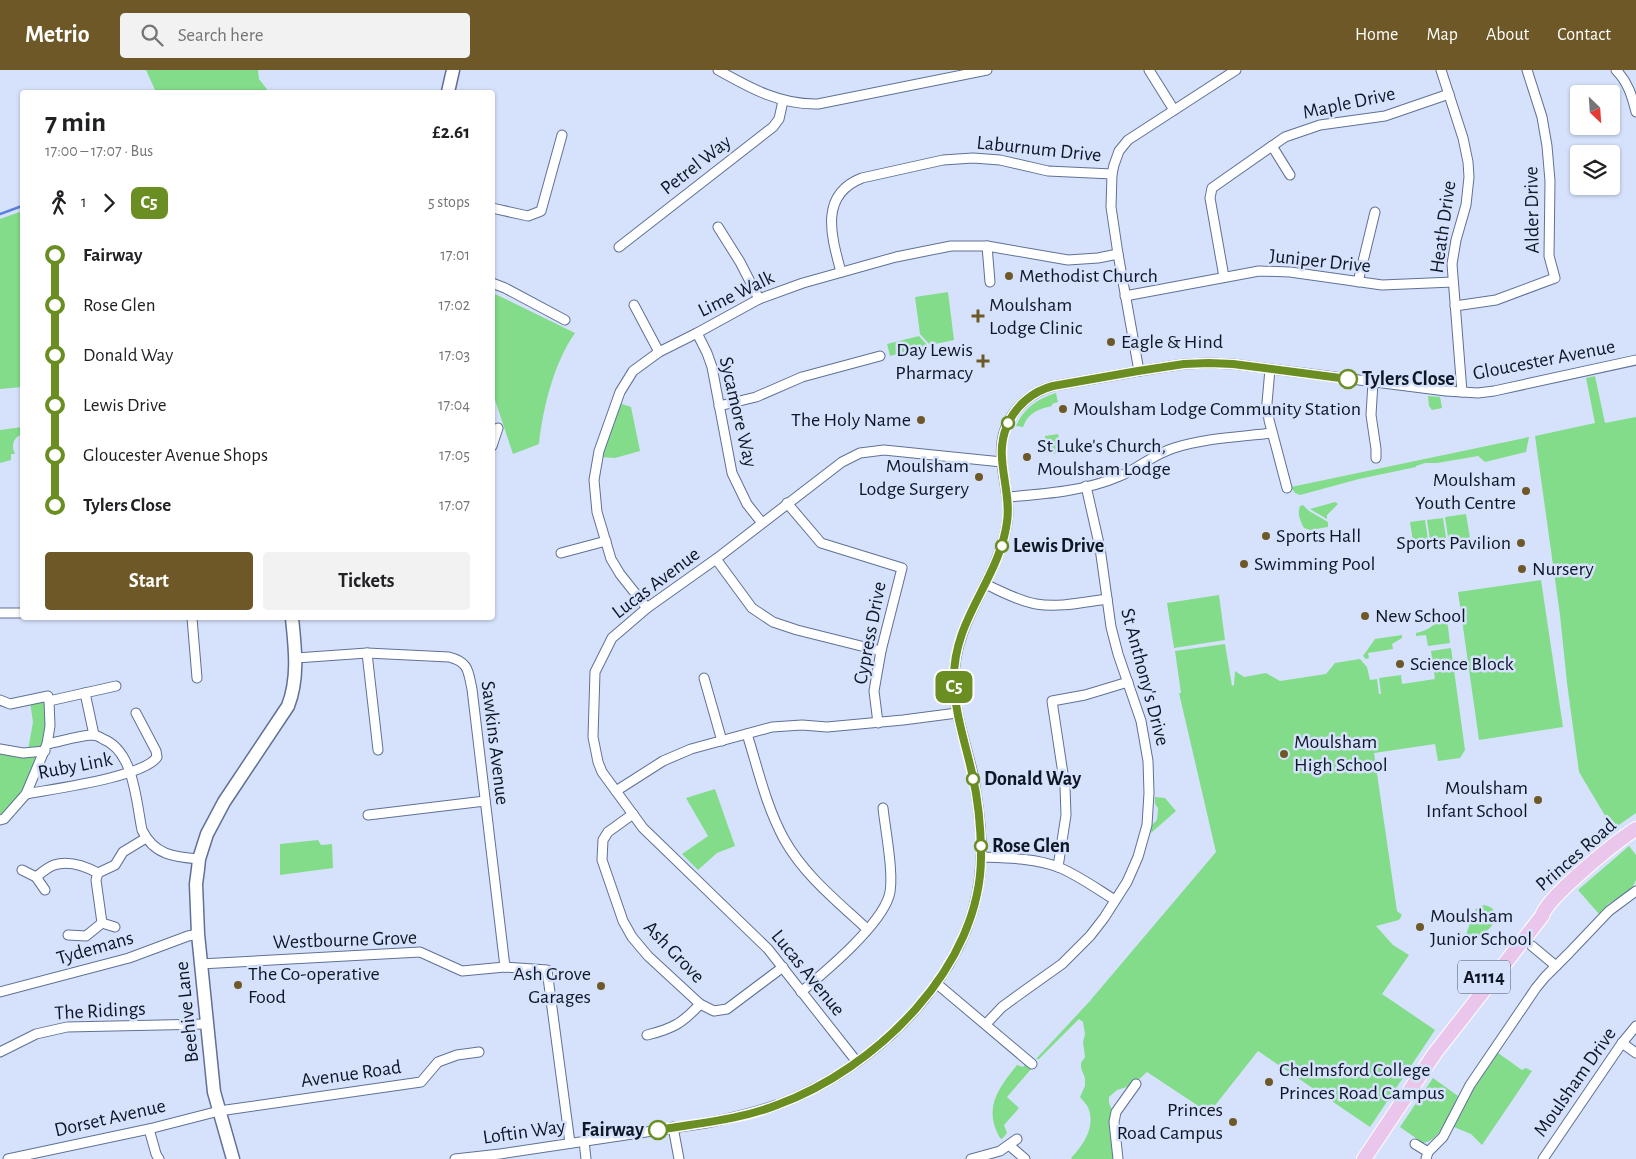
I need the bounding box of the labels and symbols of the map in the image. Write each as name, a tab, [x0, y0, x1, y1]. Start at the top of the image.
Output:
street label: Maple Drive	[1301, 83, 1397, 123]
north arrow	[1570, 85, 1620, 135]
street label: Petrel Way	[657, 131, 735, 199]
street label: Laburnum Drive	[976, 132, 1102, 166]
street label: Alder Drive	[1521, 166, 1543, 254]
street label: Heath Drive	[1427, 179, 1459, 275]
street label: Juniper Drive	[1268, 246, 1372, 276]
place label: Methodist Church	[1019, 266, 1158, 286]
street label: Lime Walk	[695, 267, 777, 321]
marker: Methodist Church	[1003, 270, 1015, 282]
place label: Moulsham Lodge Clinic	[989, 295, 1083, 338]
marker: Moulsham Lodge Clinic	[971, 309, 985, 323]
place label: Eagle & Hind	[1121, 332, 1223, 352]
marker: Eagle & Hind	[1105, 336, 1117, 348]
street label: Gloucester Avenue	[1471, 336, 1617, 384]
place label: Day Lewis Pharmacy	[895, 340, 973, 383]
street label: Sycamore Way	[716, 355, 761, 470]
marker: Day Lewis Pharmacy	[977, 355, 989, 367]
marker: Tylers Close	[1338, 369, 1358, 389]
place label: Tylers Close	[1362, 369, 1455, 389]
place label: Moulsham Lodge Community Station	[1073, 399, 1361, 419]
marker: Moulsham Lodge Community Station	[1057, 403, 1069, 415]
place label: The Holy Name	[791, 410, 911, 430]
marker: The Holy Name	[915, 414, 927, 426]
unlabelled marker	[1001, 416, 1015, 430]
place label: St Luke's Church, Moulsham Lodge	[1037, 436, 1171, 479]
marker: St Luke's Church, Moulsham Lodge	[1021, 451, 1033, 463]
place label: Moulsham Lodge Surgery	[858, 456, 969, 499]
place label: Moulsham Youth Centre	[1415, 470, 1516, 513]
marker: Moulsham Lodge Surgery	[973, 471, 985, 483]
marker: Moulsham Youth Centre	[1520, 485, 1532, 497]
place label: Sports Hall	[1276, 526, 1361, 546]
marker: Sports Hall	[1260, 530, 1272, 542]
place label: Sports Pavilion	[1396, 533, 1511, 553]
place label: Lewis Drive	[1013, 536, 1104, 556]
marker: Sports Pavilion	[1515, 537, 1527, 549]
marker: Lewis Drive	[995, 539, 1009, 553]
street label: Lucas Avenue	[608, 544, 704, 622]
place label: Swimming Pool	[1254, 554, 1376, 574]
marker: Swimming Pool	[1238, 558, 1250, 570]
place label: Nursery	[1532, 559, 1594, 579]
marker: Nursery	[1516, 563, 1528, 575]
street label: Cypress Drive	[850, 580, 890, 686]
street label: St Anthony's Drive	[1117, 606, 1173, 748]
place label: New School	[1375, 606, 1466, 626]
marker: New School	[1359, 610, 1371, 622]
place label: Science Block	[1410, 654, 1514, 674]
marker: Science Block	[1394, 658, 1406, 670]
line badge: C5	[932, 671, 976, 703]
street label: Sawkins Avenue	[477, 680, 513, 806]
place label: Moulsham High School	[1294, 732, 1388, 775]
marker: Moulsham High School	[1278, 748, 1290, 760]
street label: Ruby Link	[36, 749, 114, 783]
place label: Donald Way	[984, 769, 1081, 789]
marker: Donald Way	[966, 772, 980, 786]
place label: Moulsham Infant School	[1426, 778, 1528, 821]
marker: Moulsham Infant School	[1532, 794, 1544, 806]
street label: Princes Road	[1532, 815, 1620, 895]
place label: Rose Glen	[992, 836, 1070, 856]
marker: Rose Glen	[974, 839, 988, 853]
place label: Moulsham Junior School	[1430, 906, 1532, 949]
street label: Ash Grove	[640, 917, 708, 987]
marker: Moulsham Junior School	[1414, 921, 1426, 933]
street label: Lucas Avenue	[767, 926, 849, 1020]
street label: Tydemans	[54, 927, 136, 969]
street label: Westbourne Grove	[273, 927, 417, 953]
street label: Beehive Lane	[172, 960, 202, 1064]
road number: A1114	[1458, 960, 1510, 994]
place label: The Co-operative Food	[248, 964, 380, 1007]
place label: Ash Grove Garages	[513, 964, 591, 1007]
marker: The Co-operative Food	[232, 979, 244, 991]
marker: Ash Grove Garages	[595, 980, 607, 992]
street label: The Ridings	[54, 999, 146, 1023]
street label: Moulsham Drive	[1530, 1024, 1620, 1140]
street label: Avenue Road	[299, 1057, 403, 1091]
place label: Chelmsford College Princes Road Campus	[1279, 1060, 1445, 1103]
marker: Chelmsford College Princes Road Campus	[1263, 1076, 1275, 1088]
street label: Dorset Avenue	[52, 1095, 168, 1141]
place label: Princes Road Campus	[1117, 1100, 1223, 1143]
street label: Loftin Way	[482, 1116, 567, 1148]
marker: Princes Road Campus	[1227, 1116, 1239, 1128]
place label: Fairway	[581, 1120, 644, 1140]
marker: Fairway	[648, 1120, 668, 1140]

